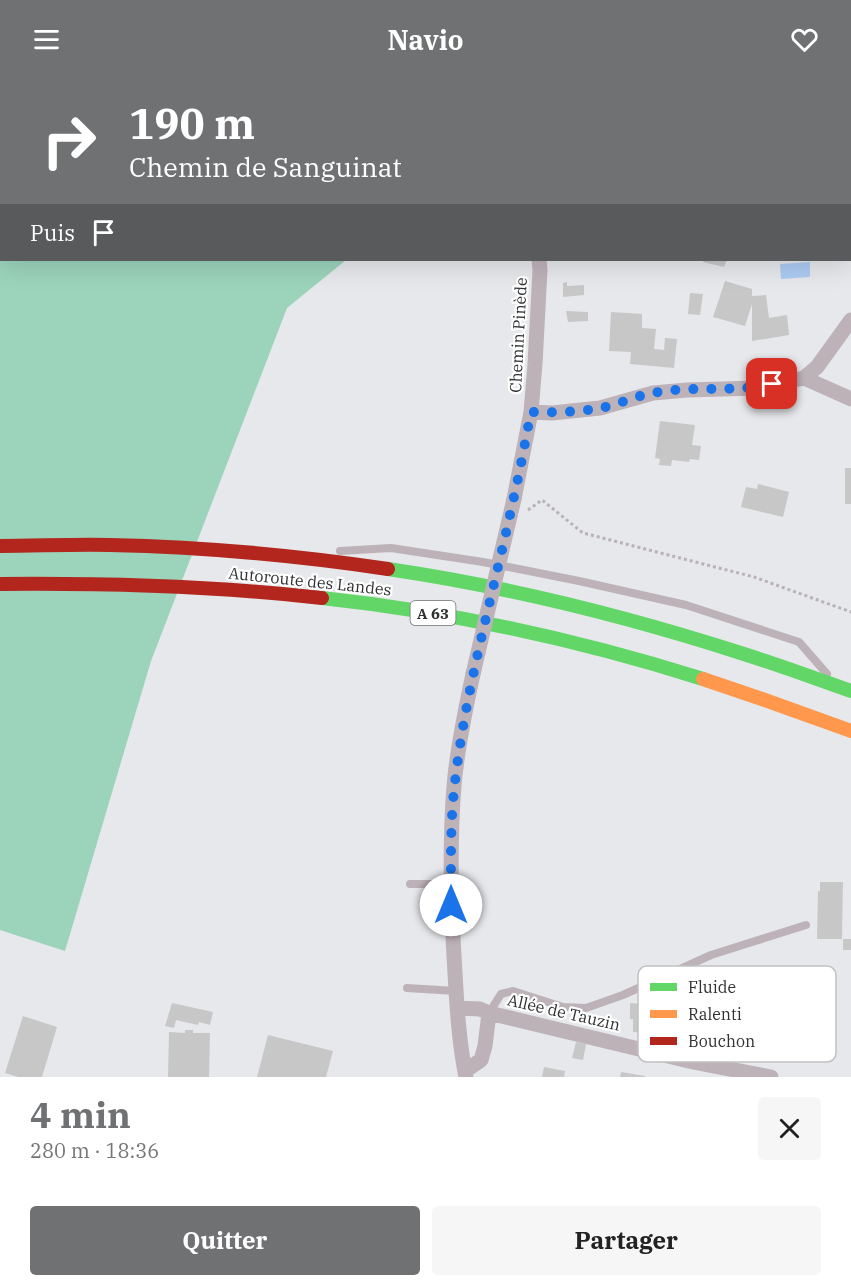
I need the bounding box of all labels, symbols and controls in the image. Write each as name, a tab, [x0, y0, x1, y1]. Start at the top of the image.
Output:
text: Navio	[387, 22, 464, 57]
icon: menu	[30, 23, 63, 56]
icon: heart	[788, 23, 821, 56]
text: 190 m	[129, 96, 255, 151]
icon: right	[30, 102, 108, 180]
text: Chemin de Sanguinat	[129, 149, 402, 184]
icon: arrive	[87, 216, 120, 249]
text: Puis	[30, 218, 75, 247]
street label: Chemin Pinède	[505, 277, 531, 393]
pin	[746, 358, 797, 409]
icon: arrive	[755, 367, 788, 400]
street label: Autoroute des Landes	[228, 563, 392, 599]
road number: A 63	[410, 601, 456, 625]
position arrow	[419, 873, 483, 937]
legend	[638, 966, 836, 1062]
text: Fluide	[688, 977, 736, 997]
street label: Allée de Tauzin	[506, 989, 622, 1035]
text: Ralenti	[688, 1004, 742, 1024]
text: Bouchon	[688, 1031, 755, 1051]
text: 4 min	[30, 1091, 131, 1138]
button: close	[758, 1097, 821, 1160]
text: 280 m · 18:36	[30, 1137, 159, 1164]
button: Quitter	[30, 1206, 420, 1275]
button: Partager	[432, 1206, 821, 1275]

